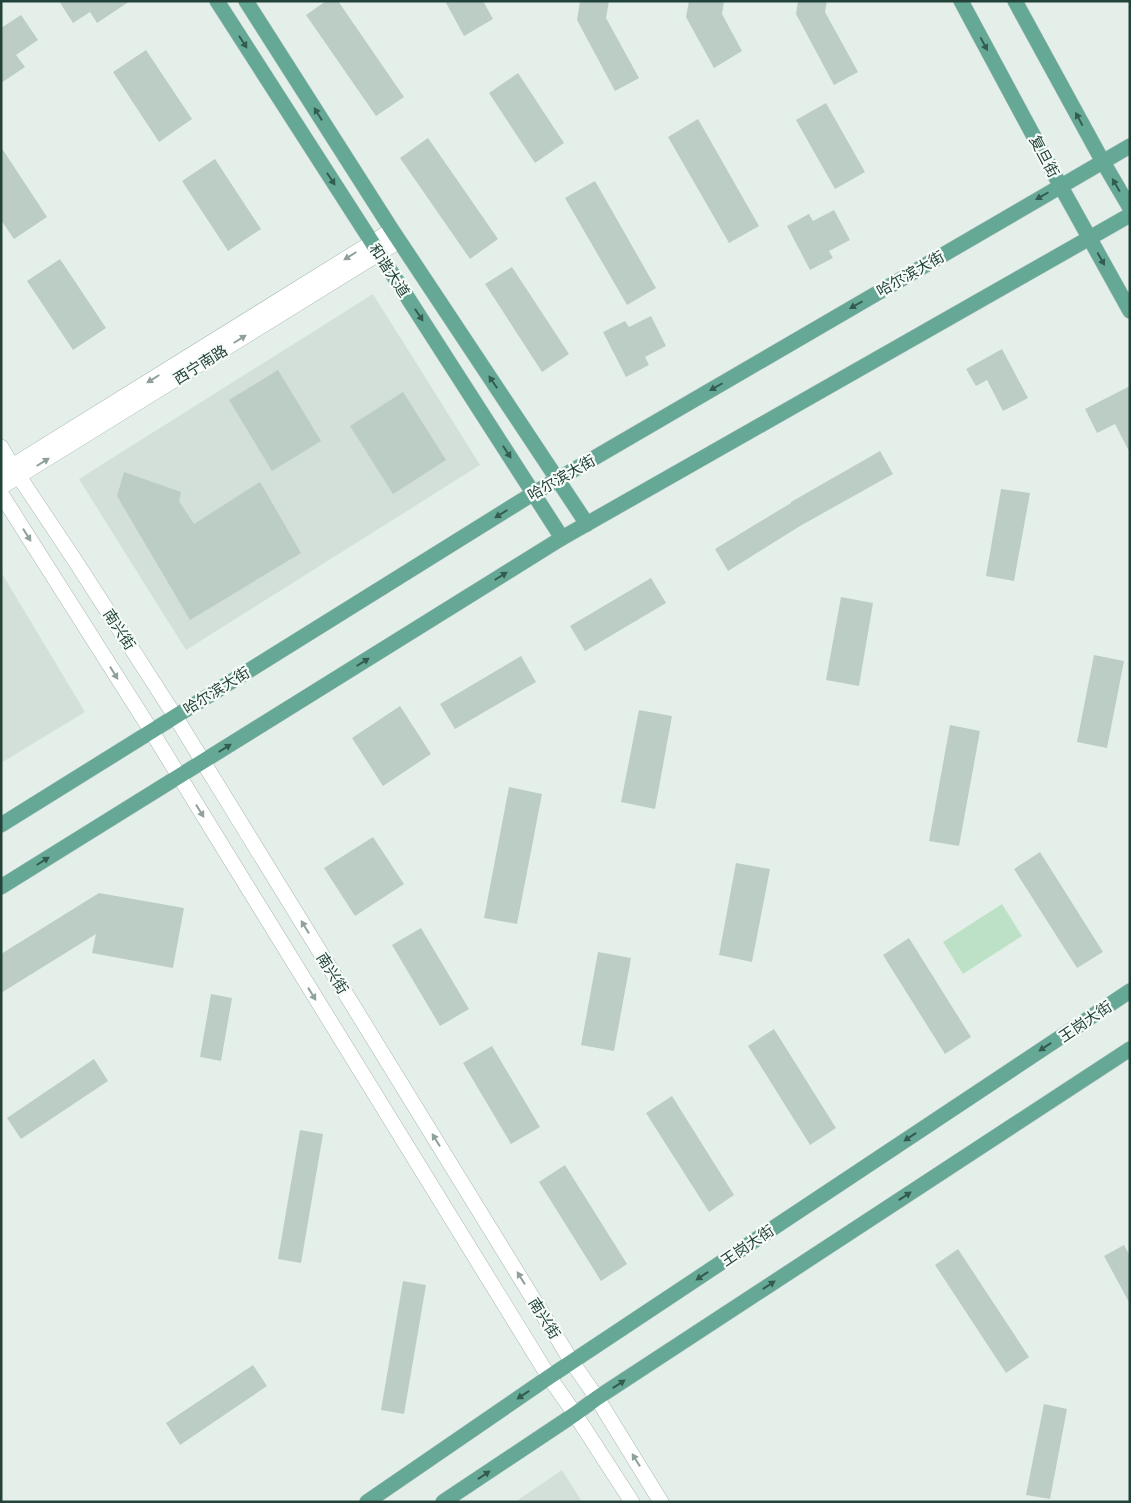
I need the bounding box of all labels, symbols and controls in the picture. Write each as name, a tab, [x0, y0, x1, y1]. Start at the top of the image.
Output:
one-way arrow	[238, 36, 248, 49]
one-way arrow	[980, 37, 988, 51]
one-way arrow	[313, 107, 322, 121]
one-way arrow	[1075, 112, 1083, 126]
street label: 复旦街	[1026, 132, 1064, 180]
one-way arrow	[326, 172, 336, 186]
one-way arrow	[1112, 179, 1121, 192]
one-way arrow	[1035, 192, 1048, 201]
street label: 和谐大道	[366, 240, 414, 300]
street label: 哈尔滨大街	[873, 246, 947, 300]
one-way arrow	[344, 251, 357, 260]
one-way arrow	[1097, 251, 1105, 266]
one-way arrow	[850, 300, 863, 309]
one-way arrow	[414, 309, 424, 322]
one-way arrow	[234, 335, 247, 344]
street label: 西宁南路	[170, 340, 230, 388]
one-way arrow	[146, 374, 159, 383]
one-way arrow	[488, 375, 498, 388]
one-way arrow	[709, 382, 722, 391]
one-way arrow	[502, 445, 512, 459]
street label: 哈尔滨大街	[524, 450, 598, 504]
one-way arrow	[36, 457, 49, 466]
one-way arrow	[494, 509, 507, 518]
one-way arrow	[23, 529, 32, 542]
one-way arrow	[495, 572, 508, 581]
street label: 南兴街	[100, 605, 140, 653]
one-way arrow	[357, 658, 370, 667]
street label: 哈尔滨大街	[179, 662, 253, 718]
one-way arrow	[109, 666, 119, 679]
one-way arrow	[219, 744, 232, 753]
one-way arrow	[195, 804, 204, 817]
one-way arrow	[36, 857, 49, 866]
one-way arrow	[301, 920, 310, 934]
street label: 南兴街	[313, 949, 353, 997]
one-way arrow	[308, 987, 317, 1000]
street label: 王岗大街	[1055, 997, 1115, 1045]
one-way arrow	[1039, 1042, 1052, 1052]
one-way arrow	[903, 1132, 917, 1142]
one-way arrow	[431, 1133, 441, 1147]
one-way arrow	[898, 1191, 912, 1201]
street label: 王岗大街	[717, 1221, 777, 1269]
one-way arrow	[695, 1271, 709, 1280]
one-way arrow	[516, 1272, 526, 1285]
one-way arrow	[762, 1280, 776, 1290]
street label: 南兴街	[525, 1294, 565, 1342]
one-way arrow	[612, 1379, 625, 1388]
one-way arrow	[516, 1390, 530, 1400]
one-way arrow	[631, 1454, 640, 1467]
one-way arrow	[477, 1470, 491, 1480]

